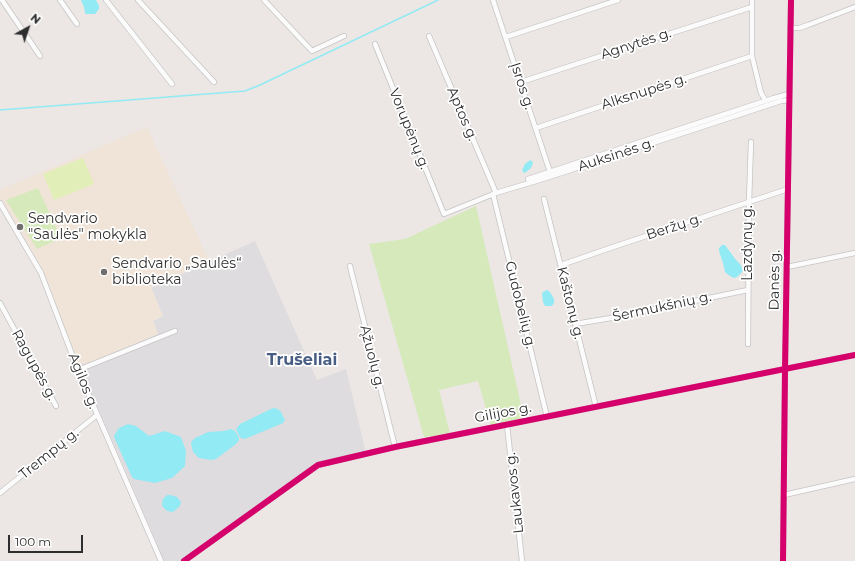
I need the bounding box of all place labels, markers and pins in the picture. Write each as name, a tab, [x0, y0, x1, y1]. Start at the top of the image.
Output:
place label: Sendvario "Saulės" mokykla	[28, 211, 147, 244]
marker: Sendvario "Saulės" mokykla	[15, 222, 25, 232]
place label: Sendvario „Saulės“ biblioteka	[112, 256, 241, 288]
marker: Sendvario „Saulės“ biblioteka	[99, 267, 109, 277]

